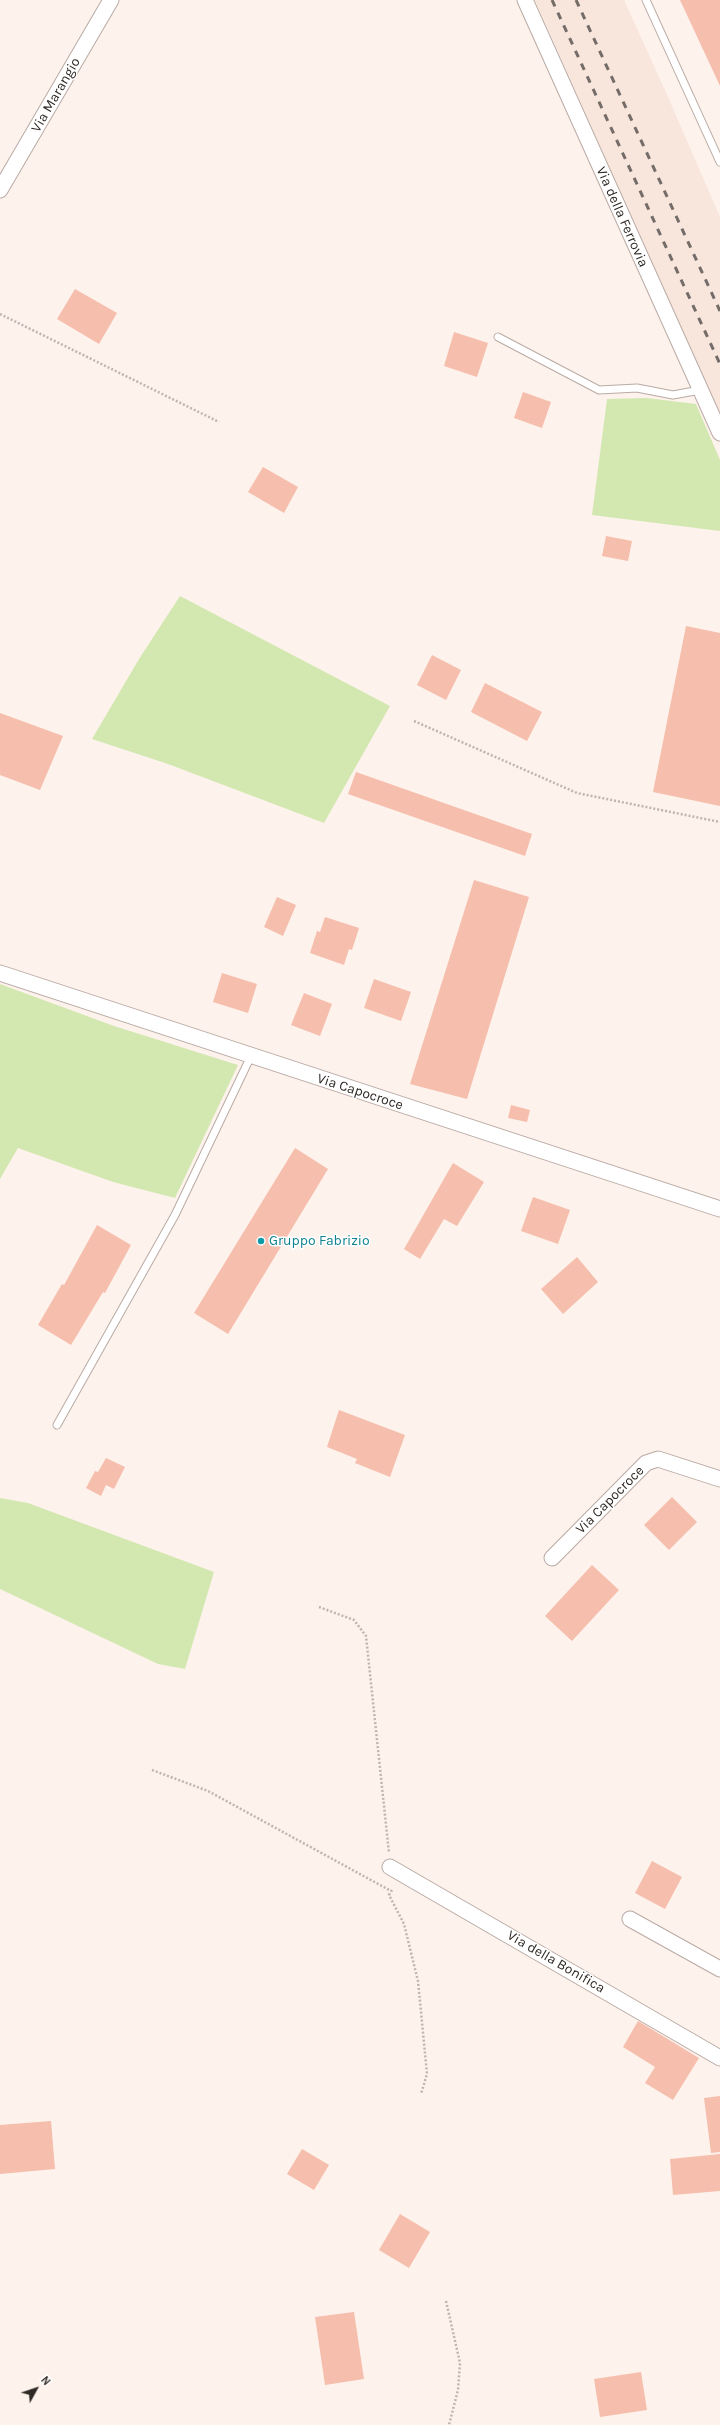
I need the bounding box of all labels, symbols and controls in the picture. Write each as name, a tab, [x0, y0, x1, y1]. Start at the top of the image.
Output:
street label: Via Marangio	[28, 55, 84, 135]
street label: Via della Ferrovia	[592, 164, 652, 270]
street label: Via Capocroce	[315, 1070, 405, 1114]
place label: Gruppo Fabrizio	[269, 1233, 370, 1249]
marker: Gruppo Fabrizio	[256, 1236, 266, 1246]
street label: Via Capocroce	[572, 1462, 648, 1538]
street label: Via della Bonifica	[504, 1927, 608, 1997]
north arrow	[16, 2369, 56, 2409]
text: N	[38, 2374, 53, 2388]

